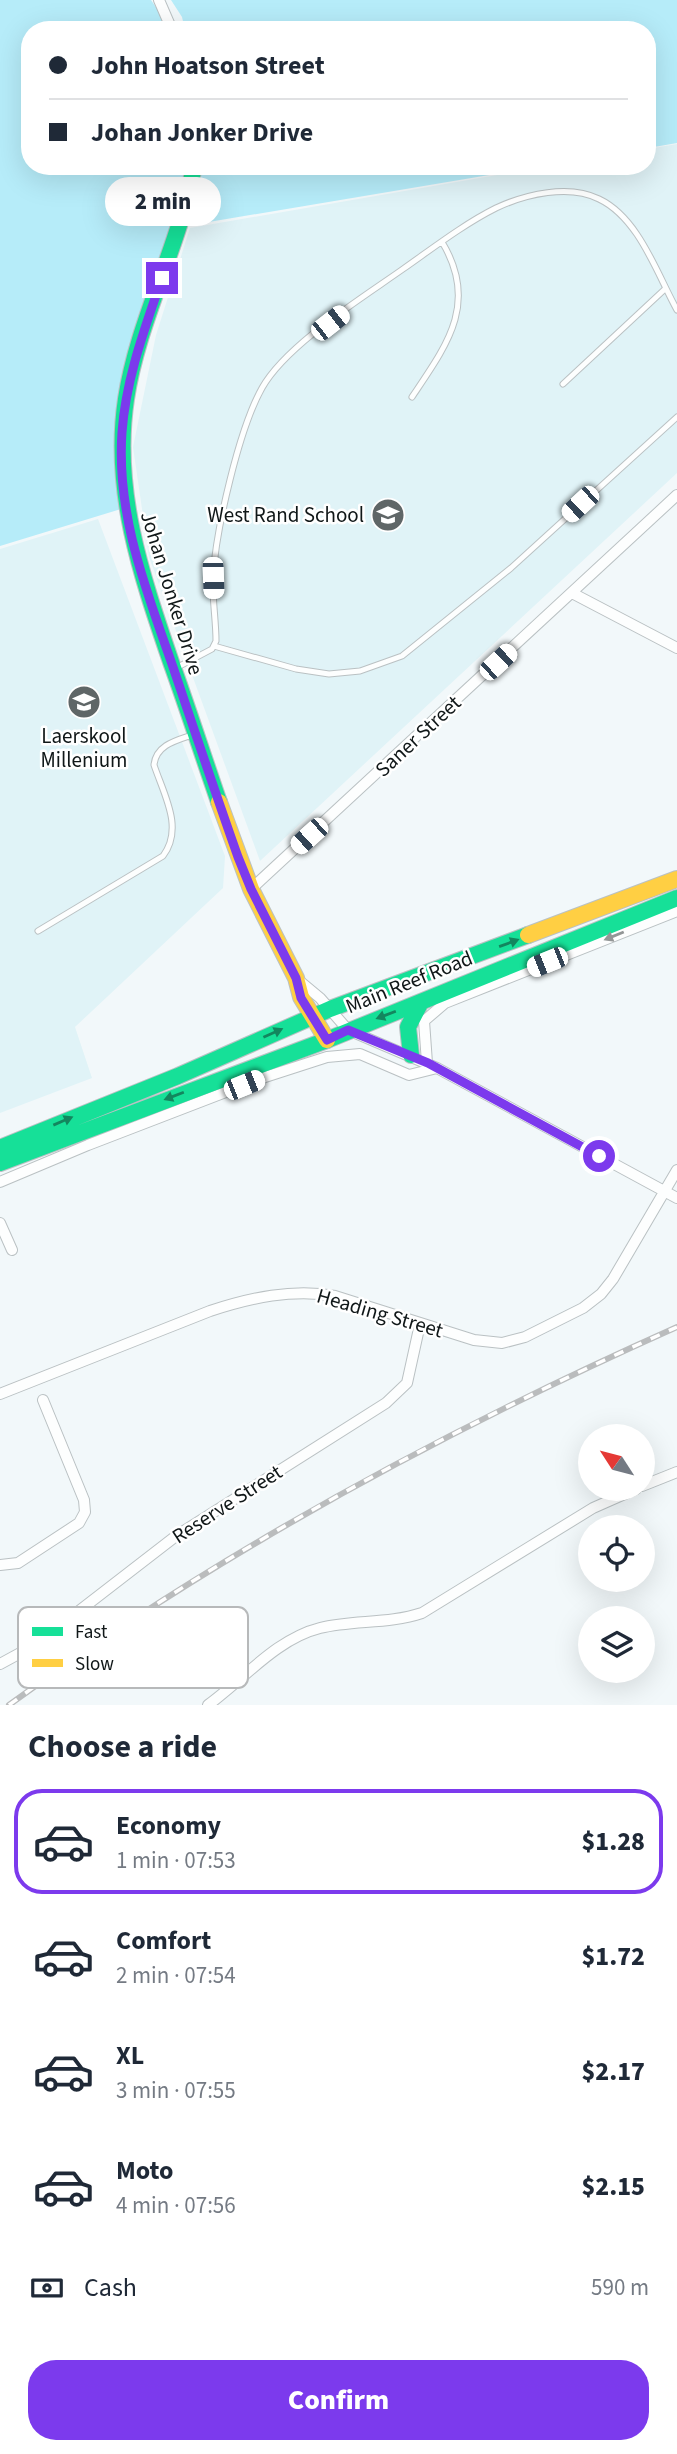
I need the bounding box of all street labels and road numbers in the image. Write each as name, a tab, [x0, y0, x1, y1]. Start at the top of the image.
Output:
street label: Johan Jonker Drive	[133, 508, 211, 678]
street label: Saner Street	[368, 688, 468, 784]
street label: Main Reef Road	[341, 943, 477, 1021]
street label: Heading Street	[313, 1281, 447, 1345]
street label: Reserve Street	[166, 1457, 288, 1551]

